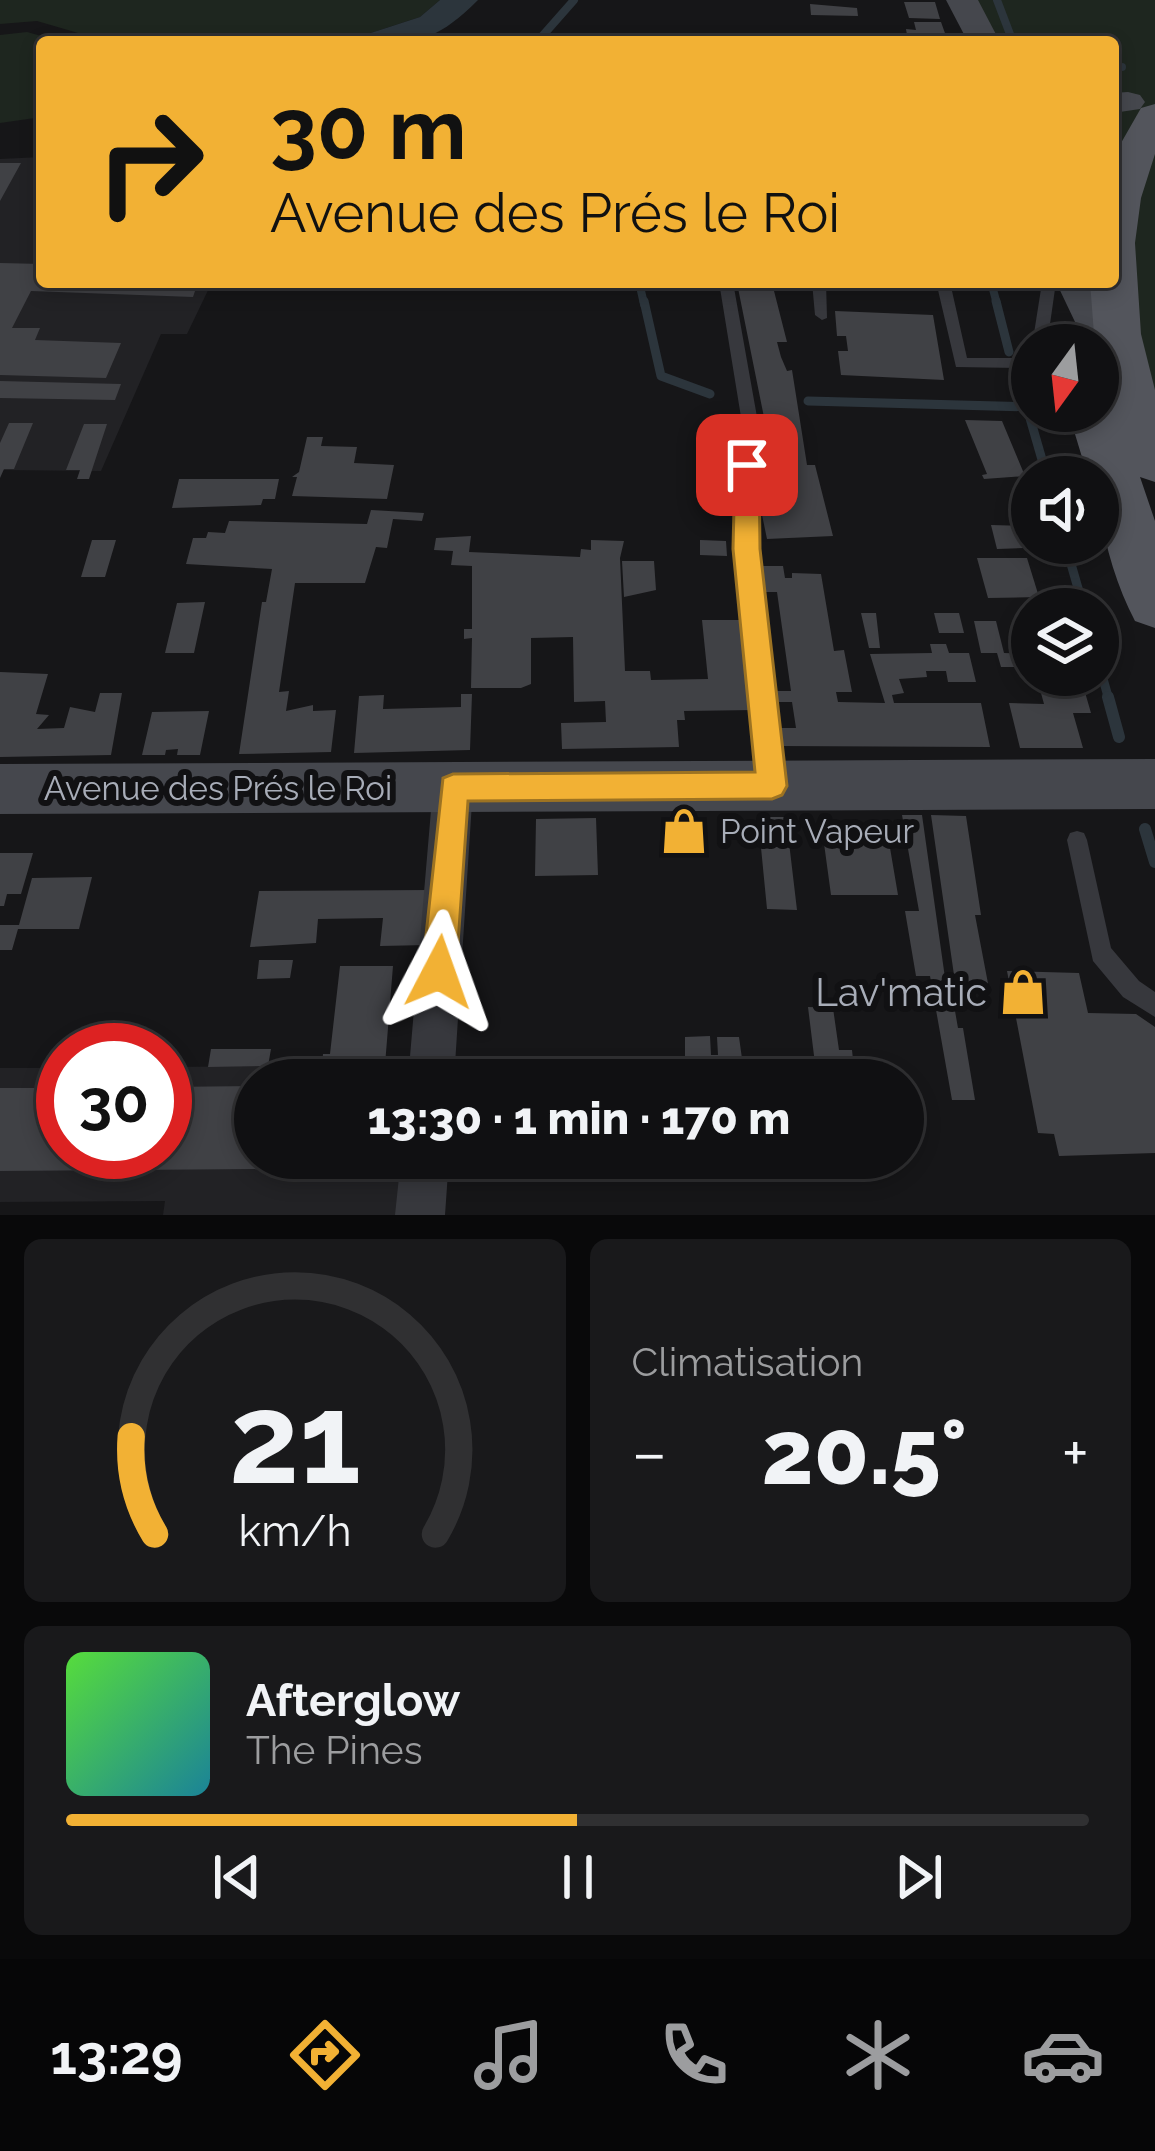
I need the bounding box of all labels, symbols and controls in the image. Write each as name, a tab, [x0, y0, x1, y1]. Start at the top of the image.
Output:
text: 30 m	[270, 80, 467, 179]
icon: right	[72, 84, 228, 240]
text: Avenue des Prés le Roi	[270, 181, 840, 245]
north arrow	[1011, 324, 1119, 432]
map controls	[1011, 324, 1119, 696]
pin	[696, 414, 798, 516]
icon: arrive	[714, 432, 780, 498]
button: sound	[1011, 456, 1119, 564]
button: layers	[1011, 588, 1119, 696]
street label: Avenue des Prés le Roi	[44, 769, 392, 808]
shop icon: Point Vapeur	[659, 806, 709, 856]
place label: Point Vapeur	[720, 812, 914, 851]
position arrow	[376, 909, 502, 1035]
shop icon: Lav'matic	[998, 967, 1048, 1017]
place label: Lav'matic	[815, 969, 987, 1015]
speed limit sign: 30	[36, 1023, 192, 1179]
text: 13:30 · 1 min · 170 m	[368, 1092, 790, 1145]
text: Climatisation	[632, 1339, 863, 1385]
text: 21	[229, 1366, 361, 1512]
text: 20.5°	[762, 1399, 967, 1505]
text: −	[632, 1414, 667, 1491]
text: +	[1062, 1414, 1089, 1491]
text: km/h	[238, 1505, 351, 1555]
text: Afterglow	[246, 1674, 460, 1727]
text: The Pines	[246, 1727, 423, 1773]
icon: previous	[204, 1844, 270, 1910]
icon: pause	[545, 1844, 611, 1910]
icon: next	[886, 1844, 952, 1910]
icon: directions	[283, 2013, 367, 2097]
icon: music	[467, 2013, 551, 2097]
icon: phone	[652, 2013, 736, 2097]
icon: climate	[836, 2013, 920, 2097]
icon: car	[1021, 2013, 1105, 2097]
text: 13:29	[50, 2023, 183, 2087]

